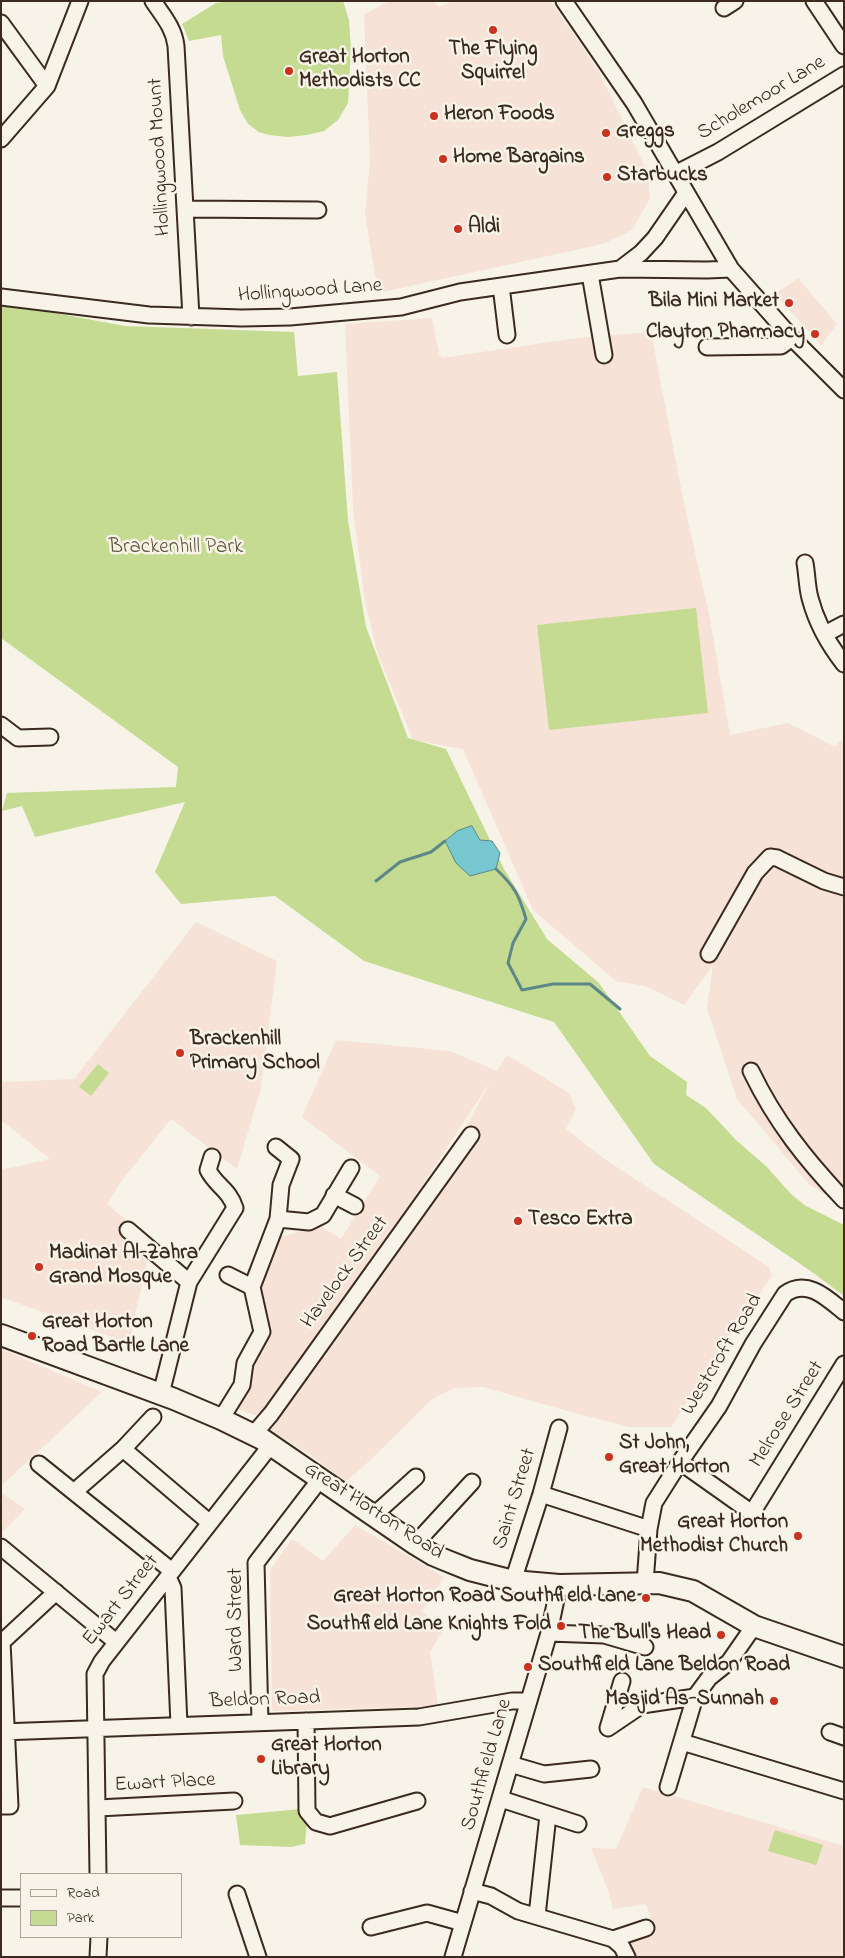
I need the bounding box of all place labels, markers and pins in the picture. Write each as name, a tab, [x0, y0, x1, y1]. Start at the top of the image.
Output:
marker: The Flying Squirrel	[487, 24, 499, 36]
place label: The Flying Squirrel	[448, 38, 538, 88]
place label: Great Horton Methodists CC	[299, 46, 421, 96]
marker: Great Horton Methodists CC	[283, 65, 295, 77]
place label: Heron Foods	[444, 103, 555, 129]
marker: Heron Foods	[428, 110, 440, 122]
place label: Greggs	[616, 120, 675, 146]
marker: Greggs	[600, 127, 612, 139]
place label: Home Bargains	[453, 146, 585, 172]
marker: Home Bargains	[437, 153, 449, 165]
place label: Starbucks	[617, 164, 708, 190]
marker: Starbucks	[601, 171, 613, 183]
place label: Aldi	[468, 216, 500, 242]
marker: Aldi	[452, 223, 464, 235]
place label: Bila Mini Market	[649, 290, 779, 316]
marker: Bila Mini Market	[783, 297, 795, 309]
place label: Clayton Pharmacy	[646, 321, 805, 347]
marker: Clayton Pharmacy	[809, 328, 821, 340]
place label: Brackenhill Primary School	[190, 1028, 320, 1078]
marker: Brackenhill Primary School	[174, 1047, 186, 1059]
place label: Tesco Extra	[528, 1208, 633, 1234]
marker: Tesco Extra	[512, 1215, 524, 1227]
place label: Madinat Al-Zahra Grand Mosque	[49, 1242, 198, 1292]
marker: Madinat Al-Zahra Grand Mosque	[33, 1261, 45, 1273]
place label: Great Horton Road Bartle Lane	[42, 1311, 189, 1361]
marker: Great Horton Road Bartle Lane	[26, 1330, 38, 1342]
place label: St John, Great Horton	[619, 1432, 730, 1482]
marker: St John, Great Horton	[603, 1451, 615, 1463]
place label: Great Horton Methodist Church	[640, 1511, 788, 1561]
marker: Great Horton Methodist Church	[792, 1530, 804, 1542]
place label: Great Horton Road Southfield Lane	[333, 1585, 636, 1611]
marker: Great Horton Road Southfield Lane	[640, 1592, 652, 1604]
place label: Southfield Lane Knights Fold	[307, 1613, 551, 1639]
marker: Southfield Lane Knights Fold	[555, 1620, 567, 1632]
place label: The Bull's Head	[578, 1622, 711, 1648]
marker: The Bull's Head	[715, 1629, 727, 1641]
place label: Southfield Lane Beldon Road	[538, 1654, 790, 1680]
marker: Southfield Lane Beldon Road	[522, 1661, 534, 1673]
place label: Masjid As-Sunnah	[605, 1688, 764, 1714]
marker: Masjid As-Sunnah	[768, 1695, 780, 1707]
place label: Great Horton Library	[271, 1734, 382, 1784]
marker: Great Horton Library	[255, 1753, 267, 1765]

